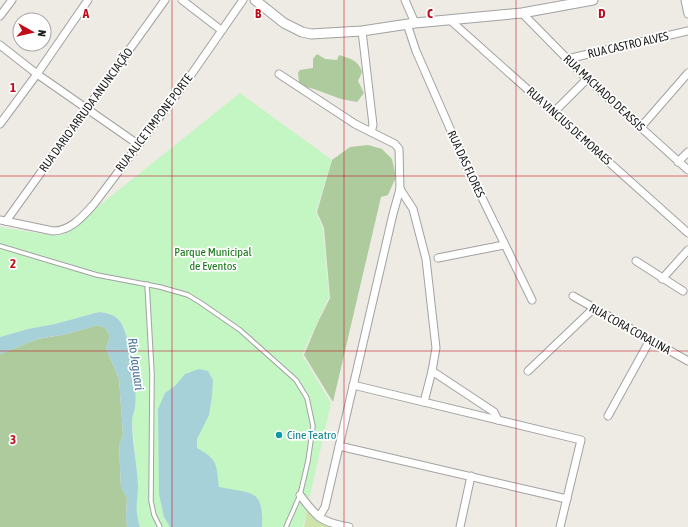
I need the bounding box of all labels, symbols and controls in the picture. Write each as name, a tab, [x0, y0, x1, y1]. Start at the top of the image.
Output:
text: A	[82, 6, 90, 21]
text: B	[255, 6, 262, 21]
text: C	[427, 6, 433, 21]
text: D	[598, 6, 606, 21]
north arrow	[12, 12, 52, 52]
text: N	[36, 29, 48, 37]
street label: RUA CASTRO ALVES	[586, 29, 670, 61]
street label: RUA DARIO ARRUDA ANUNCIAÇÃO	[36, 45, 136, 175]
street label: RUA MACHADO DE ASSIS	[561, 52, 647, 134]
street label: RUA ALICE TIMPONE PORTE	[113, 71, 195, 175]
text: 1	[10, 80, 16, 95]
street label: RUA VINCIUS DE MORAES	[524, 84, 614, 168]
street label: RUA DAS FLORES	[444, 128, 488, 200]
park label: Parque Municipal de Eventos	[174, 245, 253, 273]
text: 2	[10, 256, 16, 271]
street label: RUA CORA CORALINA	[587, 301, 673, 357]
water label: Rio Jaguari	[125, 337, 147, 391]
place label: Cine Teatro	[287, 428, 337, 442]
marker: Cine Teatro	[274, 430, 284, 440]
text: 3	[10, 432, 16, 447]

